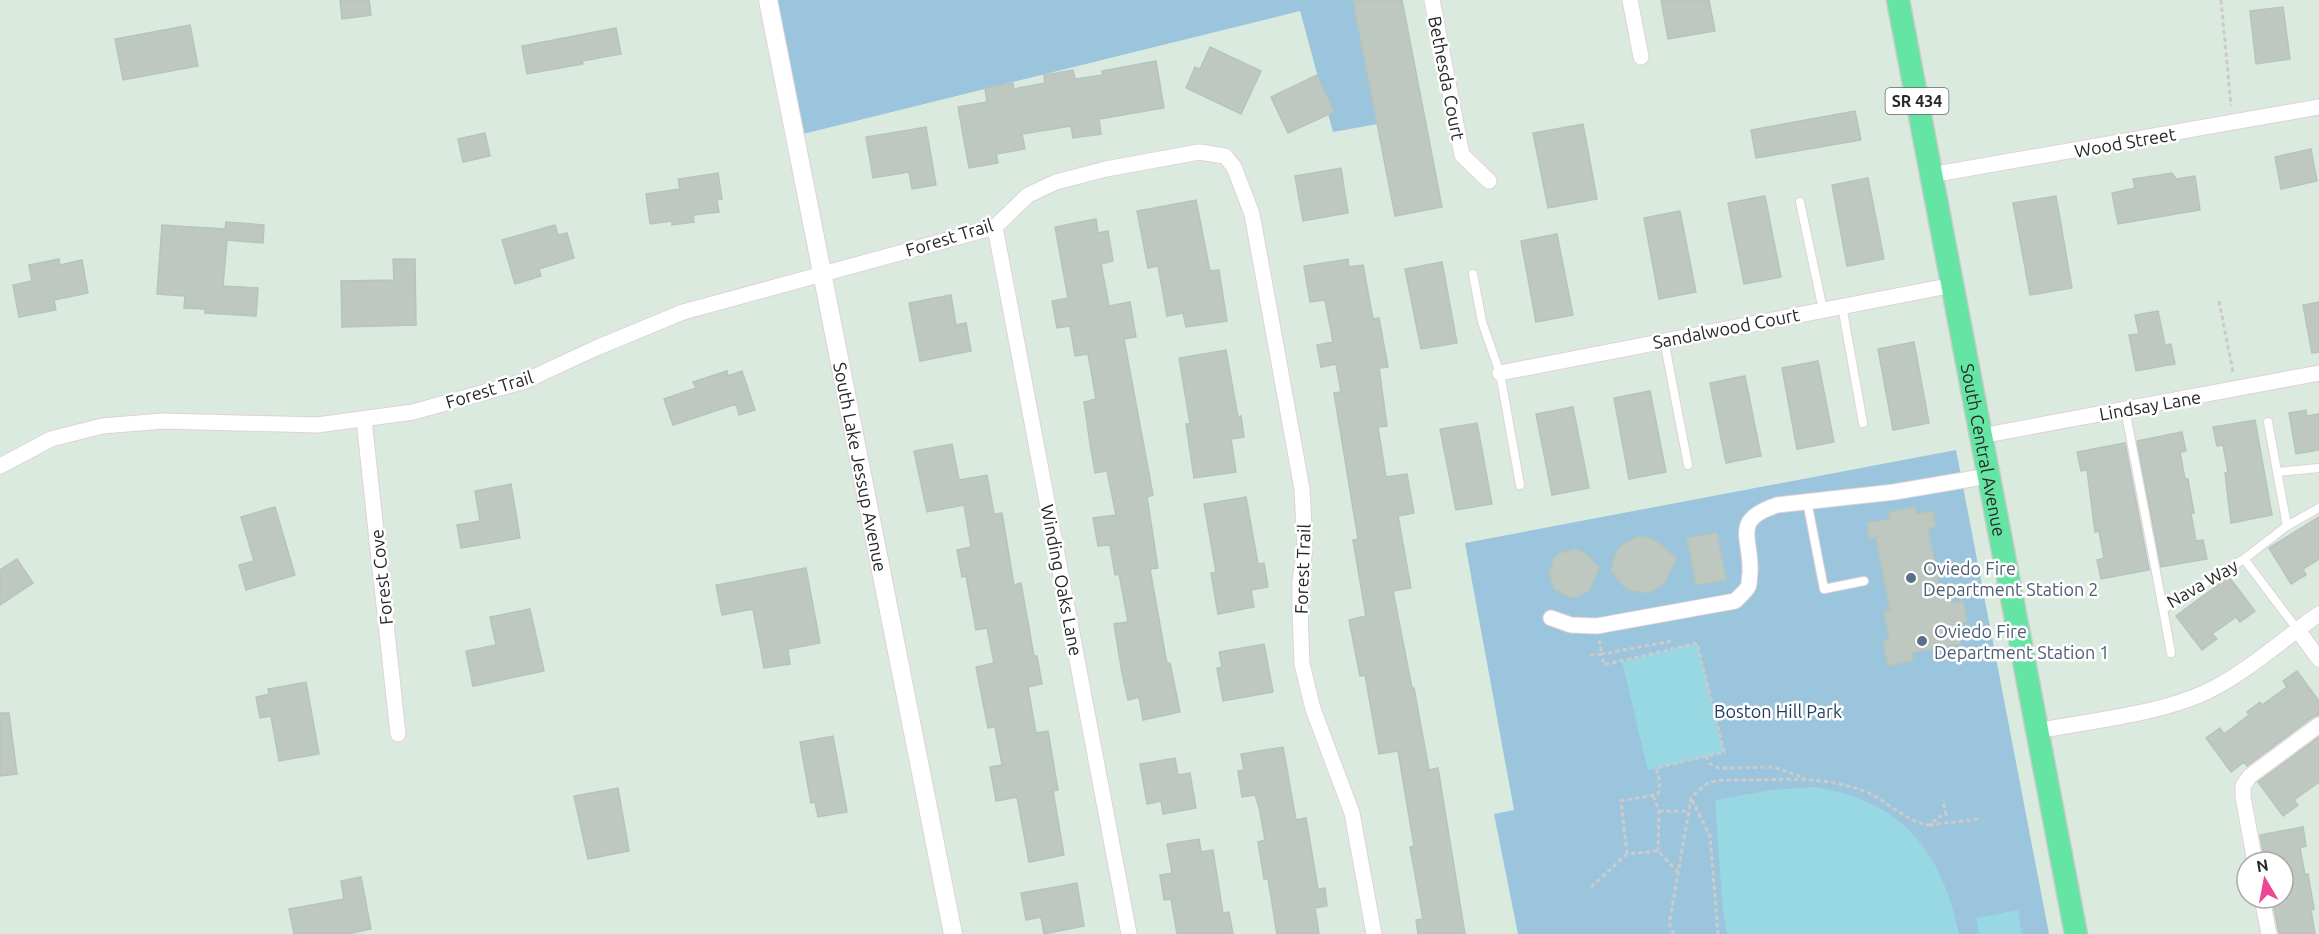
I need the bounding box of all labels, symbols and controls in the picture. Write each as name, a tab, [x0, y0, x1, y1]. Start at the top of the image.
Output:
street label: Bethesda Court	[1425, 14, 1469, 142]
road number: SR 434	[1886, 88, 1948, 114]
street label: Wood Street	[2073, 123, 2177, 161]
street label: Forest Trail	[903, 214, 995, 260]
street label: Sandalwood Court	[1651, 304, 1801, 352]
street label: South Lake Jessup Avenue	[830, 360, 891, 573]
street label: South Central Avenue	[1957, 362, 2010, 538]
street label: Forest Trail	[443, 366, 535, 412]
street label: Lindsay Lane	[2098, 386, 2202, 424]
street label: Winding Oaks Lane	[1037, 502, 1087, 658]
street label: Forest Trail	[1290, 523, 1314, 614]
street label: Forest Cove	[366, 528, 396, 626]
street label: Nava Way	[2163, 555, 2241, 611]
place label: Oviedo Fire Department Station 2	[1923, 558, 2099, 599]
marker: Oviedo Fire Department Station 2	[1904, 571, 1918, 585]
place label: Oviedo Fire Department Station 1	[1934, 621, 2110, 662]
marker: Oviedo Fire Department Station 1	[1915, 634, 1929, 648]
park label: Boston Hill Park	[1714, 701, 1842, 721]
north arrow	[2235, 850, 2295, 910]
text: N	[2255, 855, 2270, 875]

